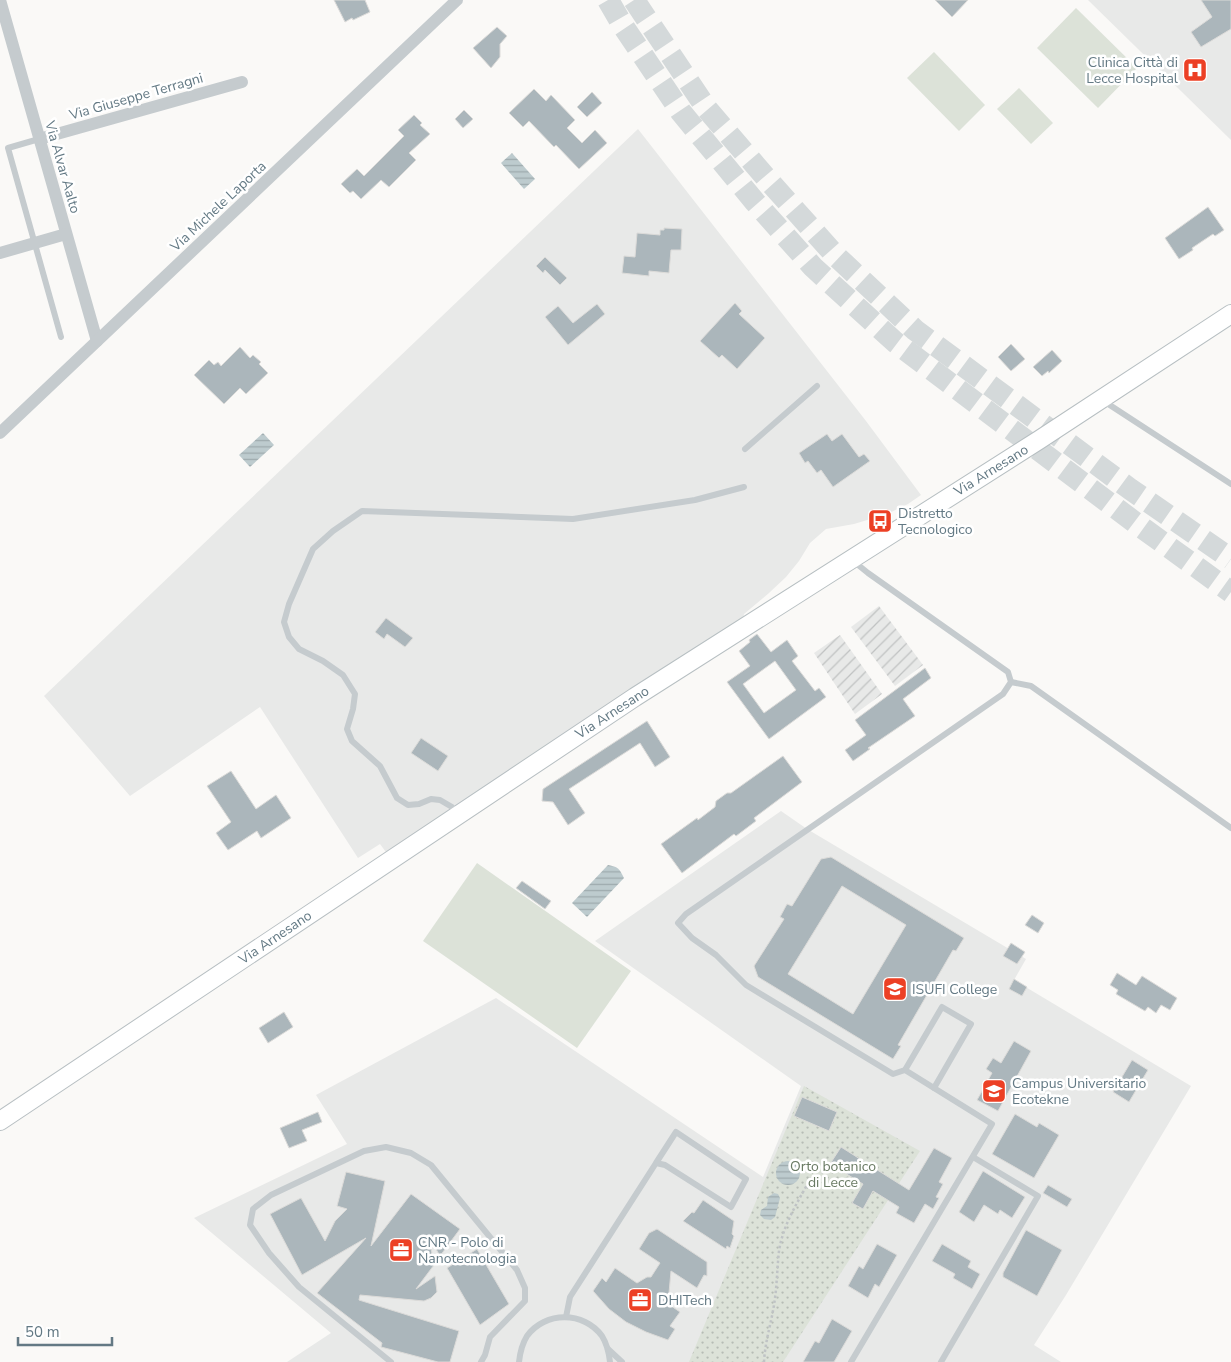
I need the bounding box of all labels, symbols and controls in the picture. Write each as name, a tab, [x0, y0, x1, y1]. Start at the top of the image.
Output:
place label: Clinica Città di Lecce Hospital	[1086, 53, 1179, 88]
hospital icon: Clinica Città di Lecce Hospital	[1182, 57, 1208, 83]
street label: Via Giuseppe Terragni	[66, 68, 205, 125]
street label: Via Alvar Aalto	[40, 118, 85, 216]
street label: Via Michele Laporta	[165, 157, 270, 257]
street label: Via Arnesano	[950, 440, 1032, 501]
place label: Distretto Tecnologico	[898, 504, 973, 539]
bus stop icon: Distretto Tecnologico	[867, 508, 893, 534]
street label: Via Arnesano	[571, 681, 653, 744]
street label: Via Arnesano	[234, 906, 316, 969]
school or university icon: ISUFI College	[882, 976, 908, 1002]
place label: ISUFI College	[912, 980, 997, 999]
place label: Campus Universitario Ecotekne	[1012, 1074, 1146, 1109]
school or university icon: Campus Universitario Ecotekne	[981, 1078, 1007, 1104]
park label: Orto botanico di Lecce	[790, 1157, 876, 1192]
place label: CNR - Polo di Nanotecnologia	[418, 1233, 517, 1268]
office icon: CNR - Polo di Nanotecnologia	[388, 1237, 414, 1263]
office icon: DHITech	[627, 1287, 653, 1313]
place label: DHITech	[658, 1291, 712, 1310]
scale bar	[18, 1314, 111, 1346]
text: 50 m	[25, 1322, 60, 1342]

